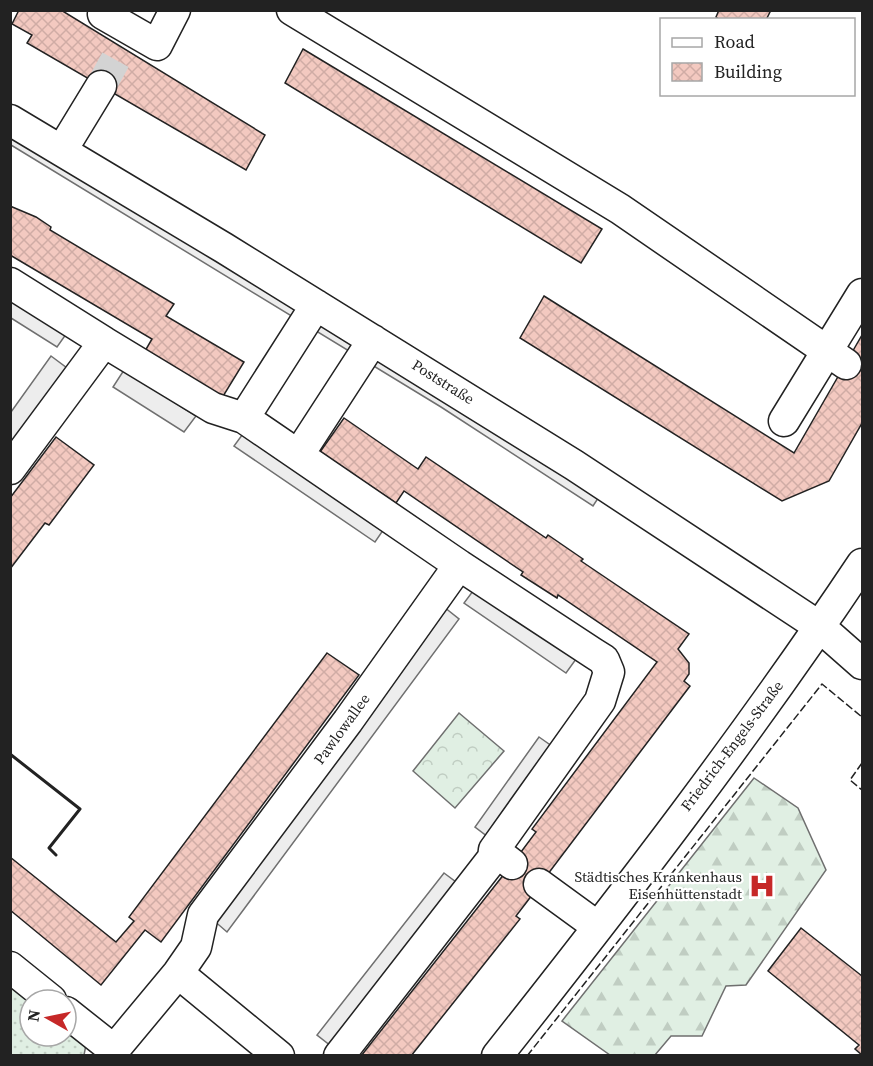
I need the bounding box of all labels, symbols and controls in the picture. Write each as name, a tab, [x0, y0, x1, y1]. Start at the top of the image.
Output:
legend	[660, 18, 855, 96]
text: Road	[714, 29, 755, 54]
text: Building	[714, 59, 782, 84]
street label: Poststraße	[408, 354, 479, 409]
street label: Friedrich-Engels-Straße	[675, 676, 788, 815]
street label: Pawlowallee	[309, 689, 375, 769]
place label: Städtisches Krankenhaus Eisenhüttenstadt	[574, 866, 742, 904]
hospital icon: Städtisches Krankenhaus Eisenhüttenstadt	[747, 871, 777, 901]
north arrow	[18, 988, 78, 1048]
text: N	[21, 1008, 45, 1023]

